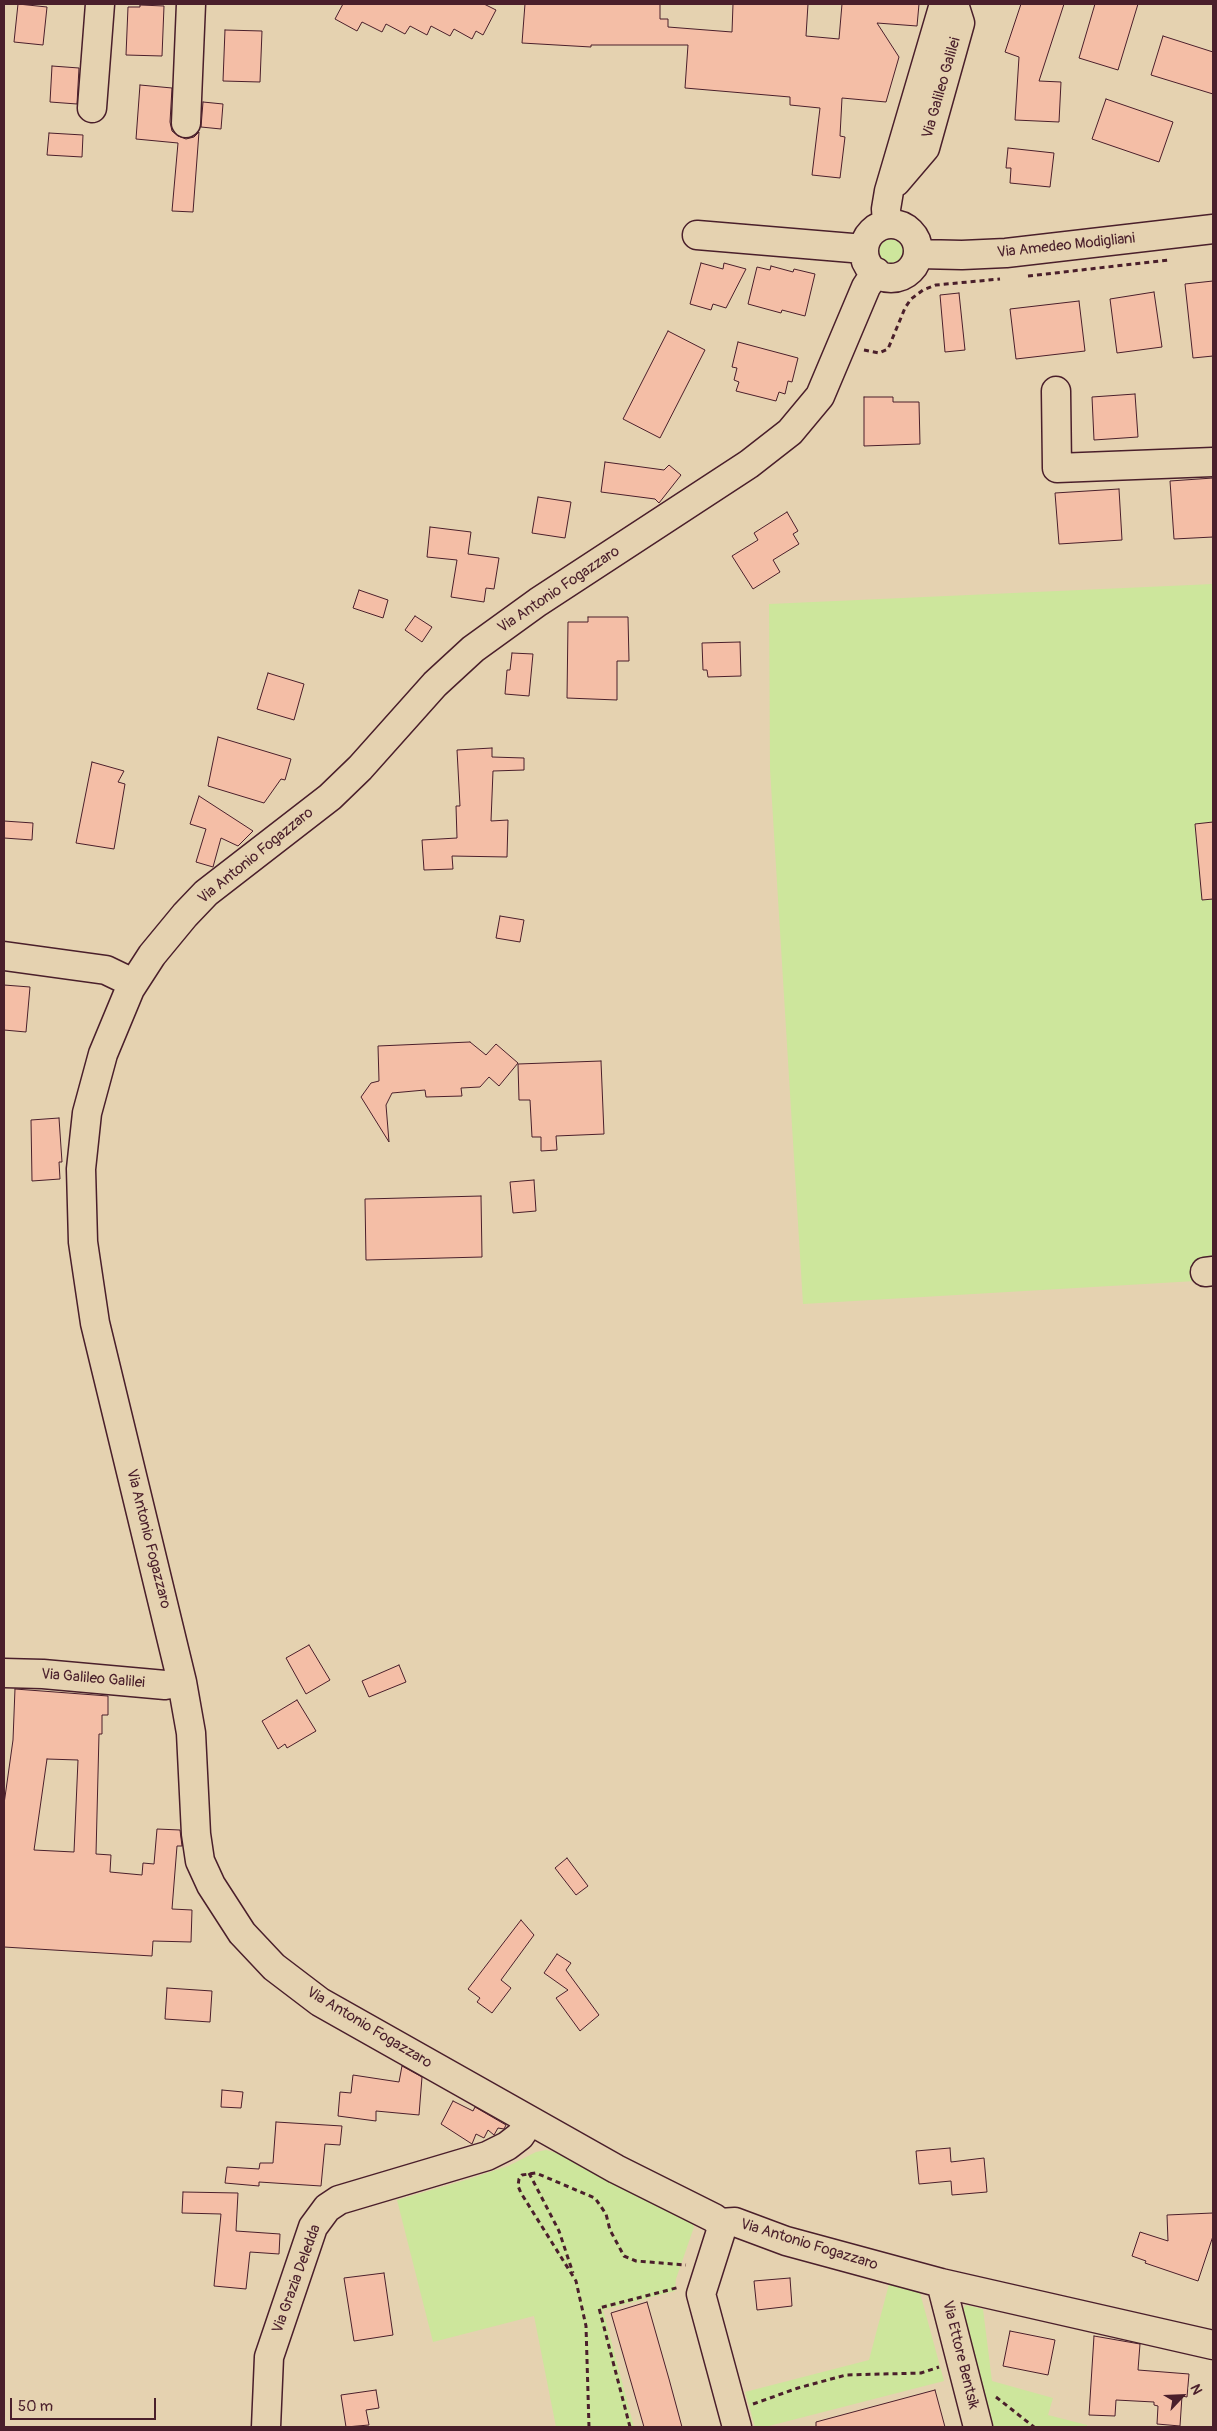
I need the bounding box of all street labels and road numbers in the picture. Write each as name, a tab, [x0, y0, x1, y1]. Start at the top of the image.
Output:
street label: Via Galileo Galilei	[919, 35, 965, 141]
street label: Via Amedeo Modigliani	[996, 230, 1136, 262]
street label: Via Antonio Fogazzaro	[495, 543, 623, 637]
street label: Via Antonio Fogazzaro	[195, 804, 317, 908]
street label: Via Antonio Fogazzaro	[122, 1467, 174, 1611]
street label: Via Galileo Galilei	[40, 1665, 146, 1693]
street label: Via Antonio Fogazzaro	[303, 1983, 435, 2073]
street label: Via Antonio Fogazzaro	[738, 2215, 880, 2275]
street label: Via Grazia Deledda	[269, 2222, 325, 2336]
street label: Via Ettore Bentsik	[938, 2299, 982, 2411]

